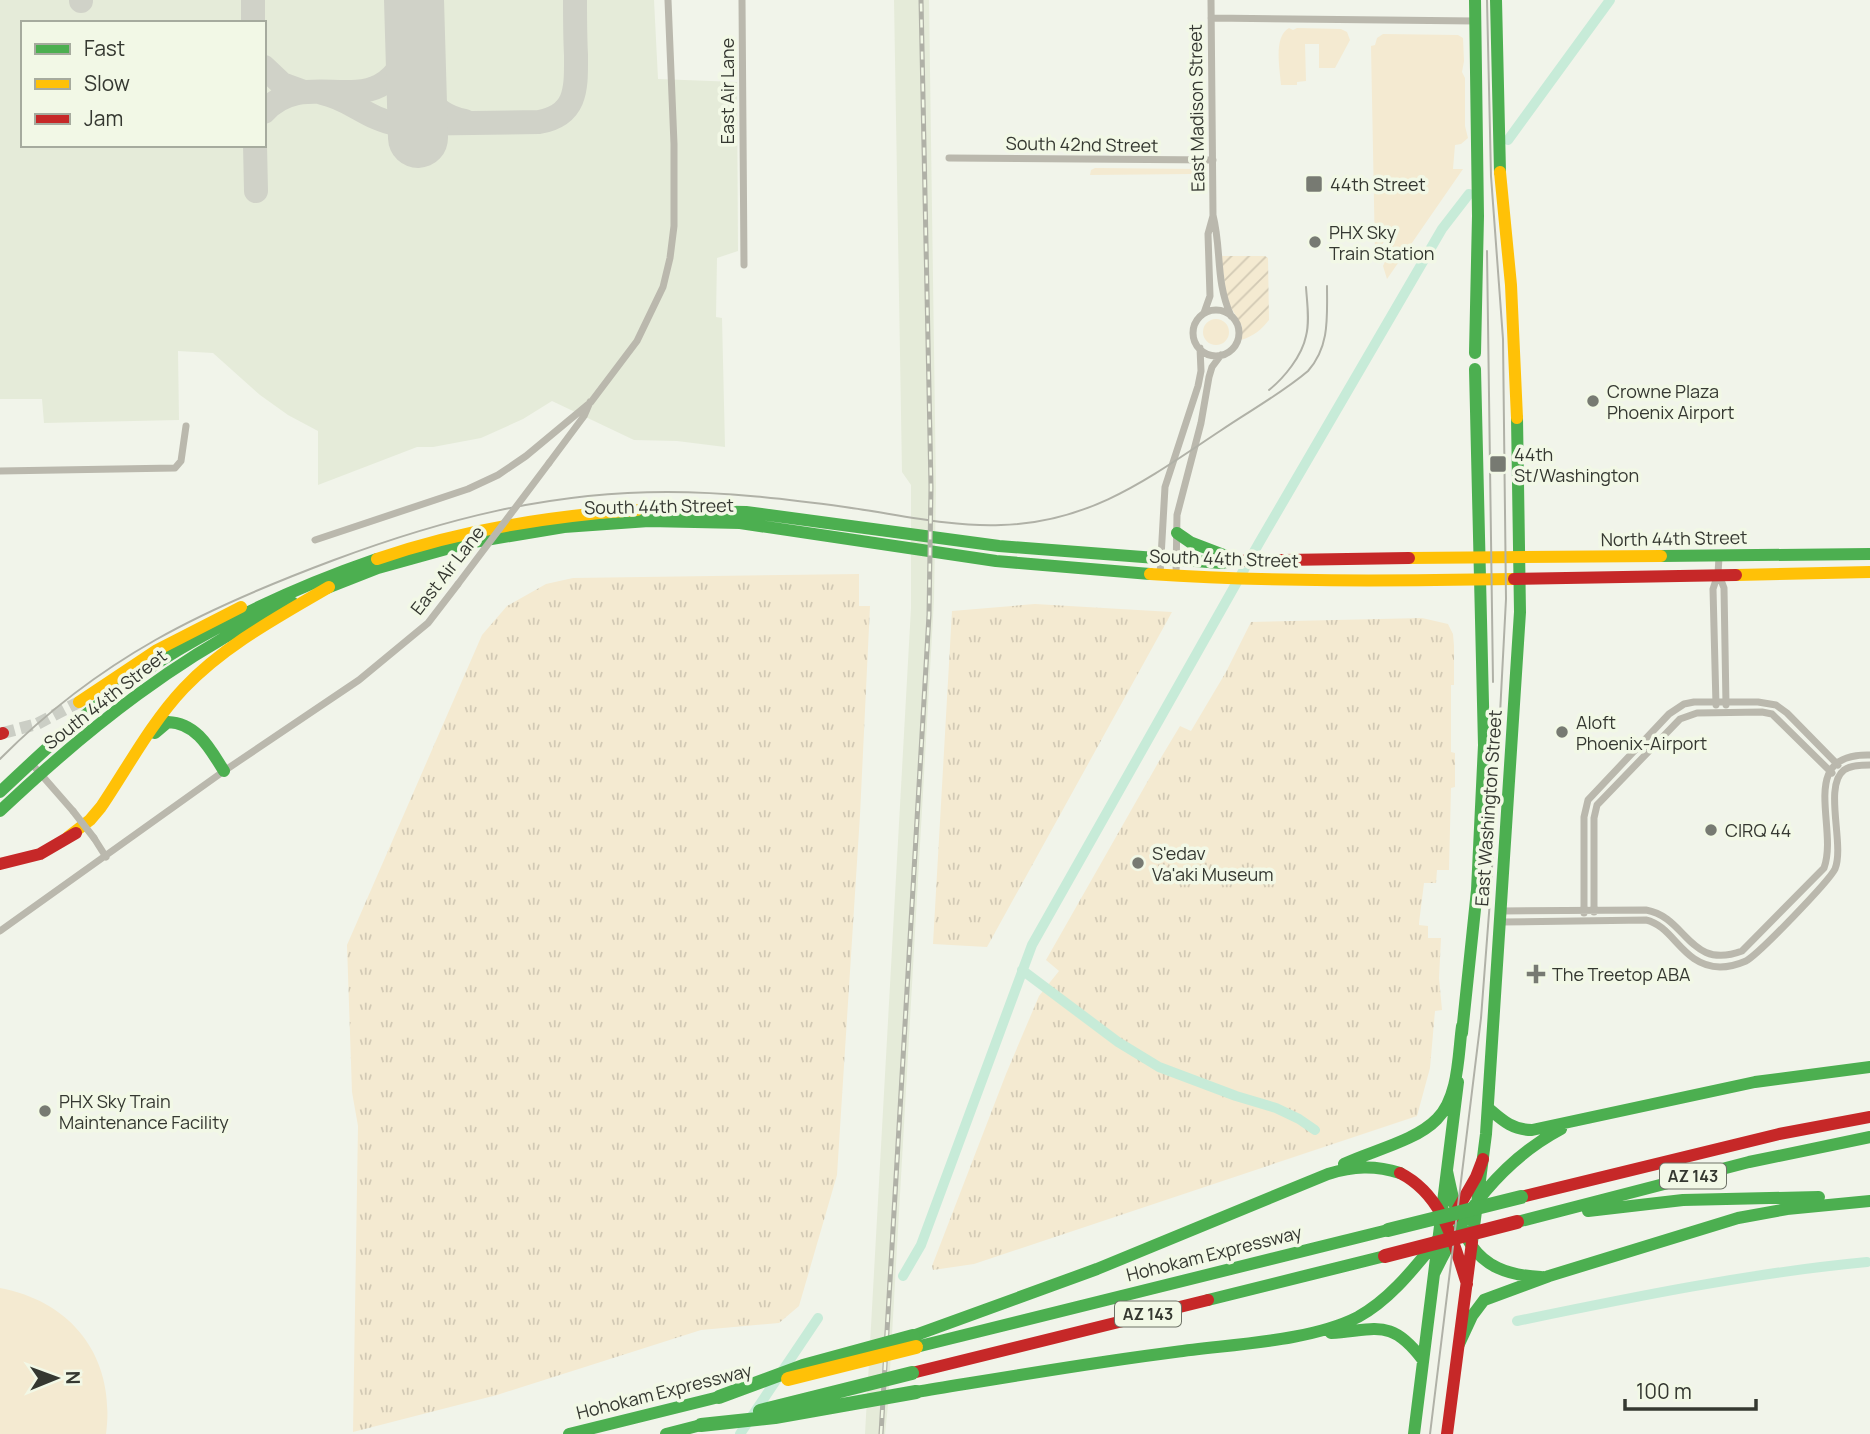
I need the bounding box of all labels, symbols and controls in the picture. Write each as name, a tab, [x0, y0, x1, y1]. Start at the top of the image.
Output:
legend	[21, 21, 266, 147]
street label: East Madison Street	[1183, 24, 1209, 192]
text: Fast	[84, 34, 125, 62]
street label: East Air Lane	[715, 38, 739, 144]
text: Slow	[84, 69, 130, 97]
text: Jam	[84, 104, 123, 132]
street label: South 42nd Street	[1006, 131, 1158, 157]
place label: 44th Street	[1330, 172, 1426, 196]
marker: 44th Street	[1304, 174, 1324, 194]
place label: PHX Sky Train Station	[1329, 220, 1435, 265]
marker: PHX Sky Train Station	[1307, 234, 1323, 250]
place label: Crowne Plaza Phoenix Airport	[1607, 379, 1735, 424]
marker: Crowne Plaza Phoenix Airport	[1585, 393, 1601, 409]
place label: 44th St/Washington	[1514, 442, 1639, 487]
marker: 44th St/Washington	[1488, 454, 1508, 474]
street label: South 44th Street	[584, 493, 734, 519]
street label: East Air Lane	[405, 521, 489, 619]
street label: North 44th Street	[1600, 525, 1748, 551]
street label: South 44th Street	[1149, 543, 1299, 573]
street label: South 44th Street	[39, 643, 171, 755]
street label: East Washington Street	[1469, 709, 1507, 907]
place label: Aloft Phoenix-Airport	[1576, 710, 1707, 755]
marker: Aloft Phoenix-Airport	[1554, 724, 1570, 740]
place label: CIRQ 44	[1725, 818, 1791, 842]
marker: CIRQ 44	[1703, 822, 1719, 838]
place label: S'edav Va'aki Museum	[1152, 841, 1273, 886]
marker: S'edav Va'aki Museum	[1130, 855, 1146, 871]
place label: The Treetop ABA	[1552, 962, 1691, 986]
marker: The Treetop ABA	[1526, 964, 1546, 984]
place label: PHX Sky Train Maintenance Facility	[59, 1089, 229, 1134]
marker: PHX Sky Train Maintenance Facility	[37, 1103, 53, 1119]
road number: AZ 143	[1660, 1164, 1726, 1188]
street label: Hohokam Expressway	[1124, 1219, 1305, 1286]
road number: AZ 143	[1115, 1302, 1181, 1326]
north arrow	[21, 1343, 91, 1413]
street label: Hohokam Expressway	[574, 1357, 755, 1424]
scale bar	[1625, 1368, 1756, 1412]
text: N	[60, 1371, 86, 1385]
text: 100 m	[1636, 1377, 1692, 1405]

